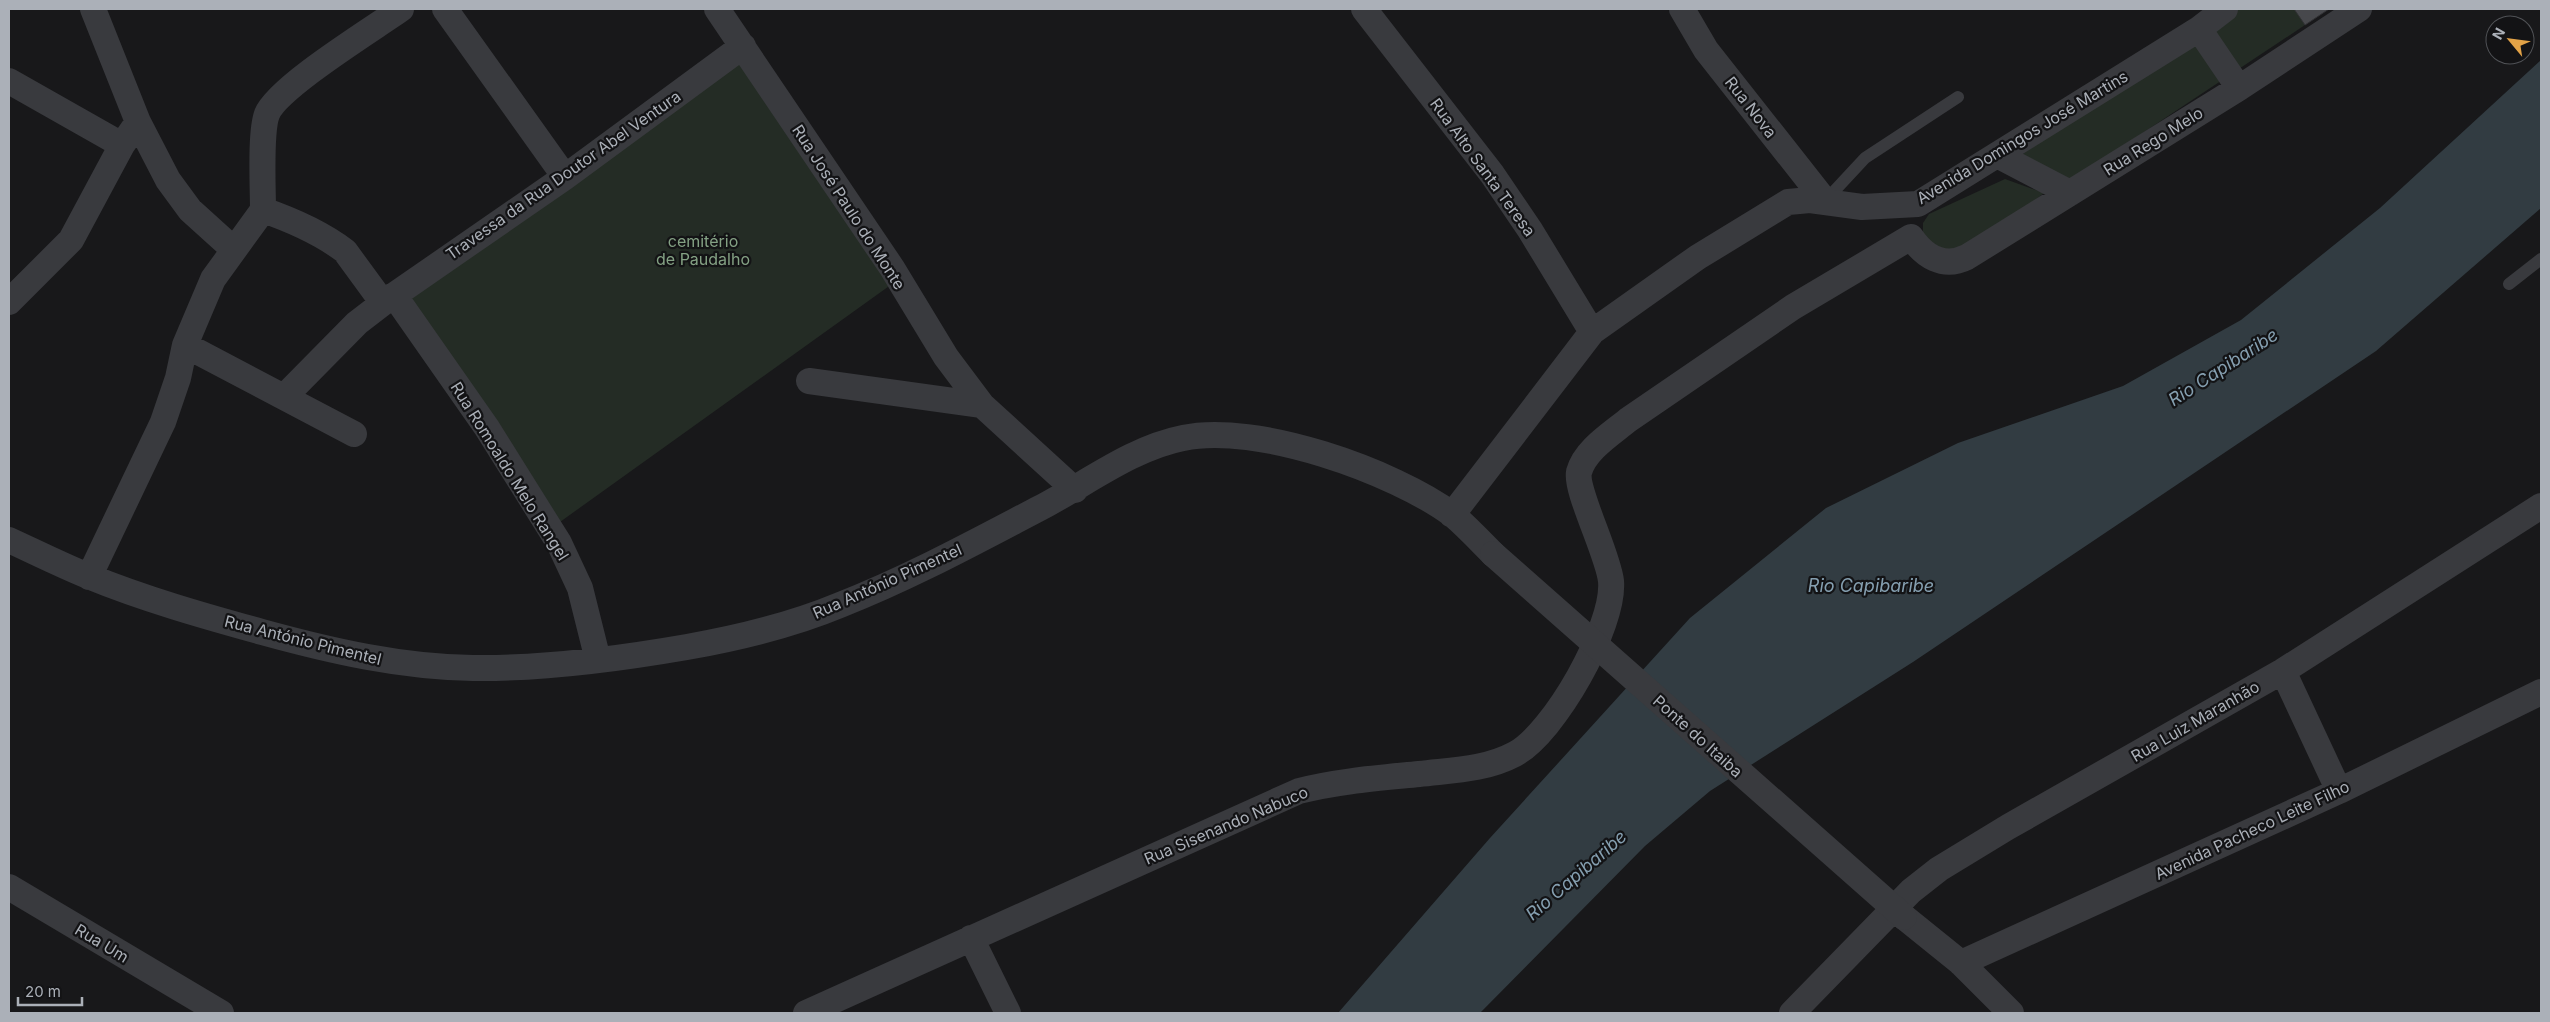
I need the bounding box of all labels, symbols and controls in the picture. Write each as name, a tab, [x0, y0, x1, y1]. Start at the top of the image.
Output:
north arrow	[2485, 15, 2535, 65]
text: N	[2488, 25, 2508, 42]
street label: Avenida Domingos José Martins	[1913, 66, 2131, 208]
street label: Rua Nova	[1721, 72, 1781, 142]
street label: Travessa da Rua Doutor Abel Ventura	[442, 86, 684, 264]
street label: Rua Alto Santa Teresa	[1426, 94, 1540, 240]
street label: Rua Rego Melo	[2099, 102, 2207, 180]
street label: Rua José Paulo do Monte	[788, 121, 910, 293]
park label: cemitério de Paudalho	[656, 231, 750, 269]
water label: Rio Capibaribe	[2164, 324, 2282, 410]
street label: Rua Romoaldo Melo Rangel	[447, 378, 573, 564]
street label: Rua António Pimentel	[809, 539, 965, 623]
water label: Rio Capibaribe	[1808, 575, 1934, 596]
street label: Rua António Pimentel	[222, 611, 384, 669]
street label: Rua Luiz Maranhão	[2127, 676, 2263, 766]
street label: Ponte do Itaiba	[1649, 691, 1747, 781]
street label: Avenida Pacheco Leite Filho	[2152, 776, 2352, 884]
street label: Rua Sisenando Nabuco	[1141, 781, 1311, 869]
water label: Rio Capibaribe	[1521, 826, 1631, 924]
street label: Rua Um	[71, 919, 133, 967]
scale bar	[18, 974, 81, 1006]
text: 20 m	[25, 982, 61, 1001]

